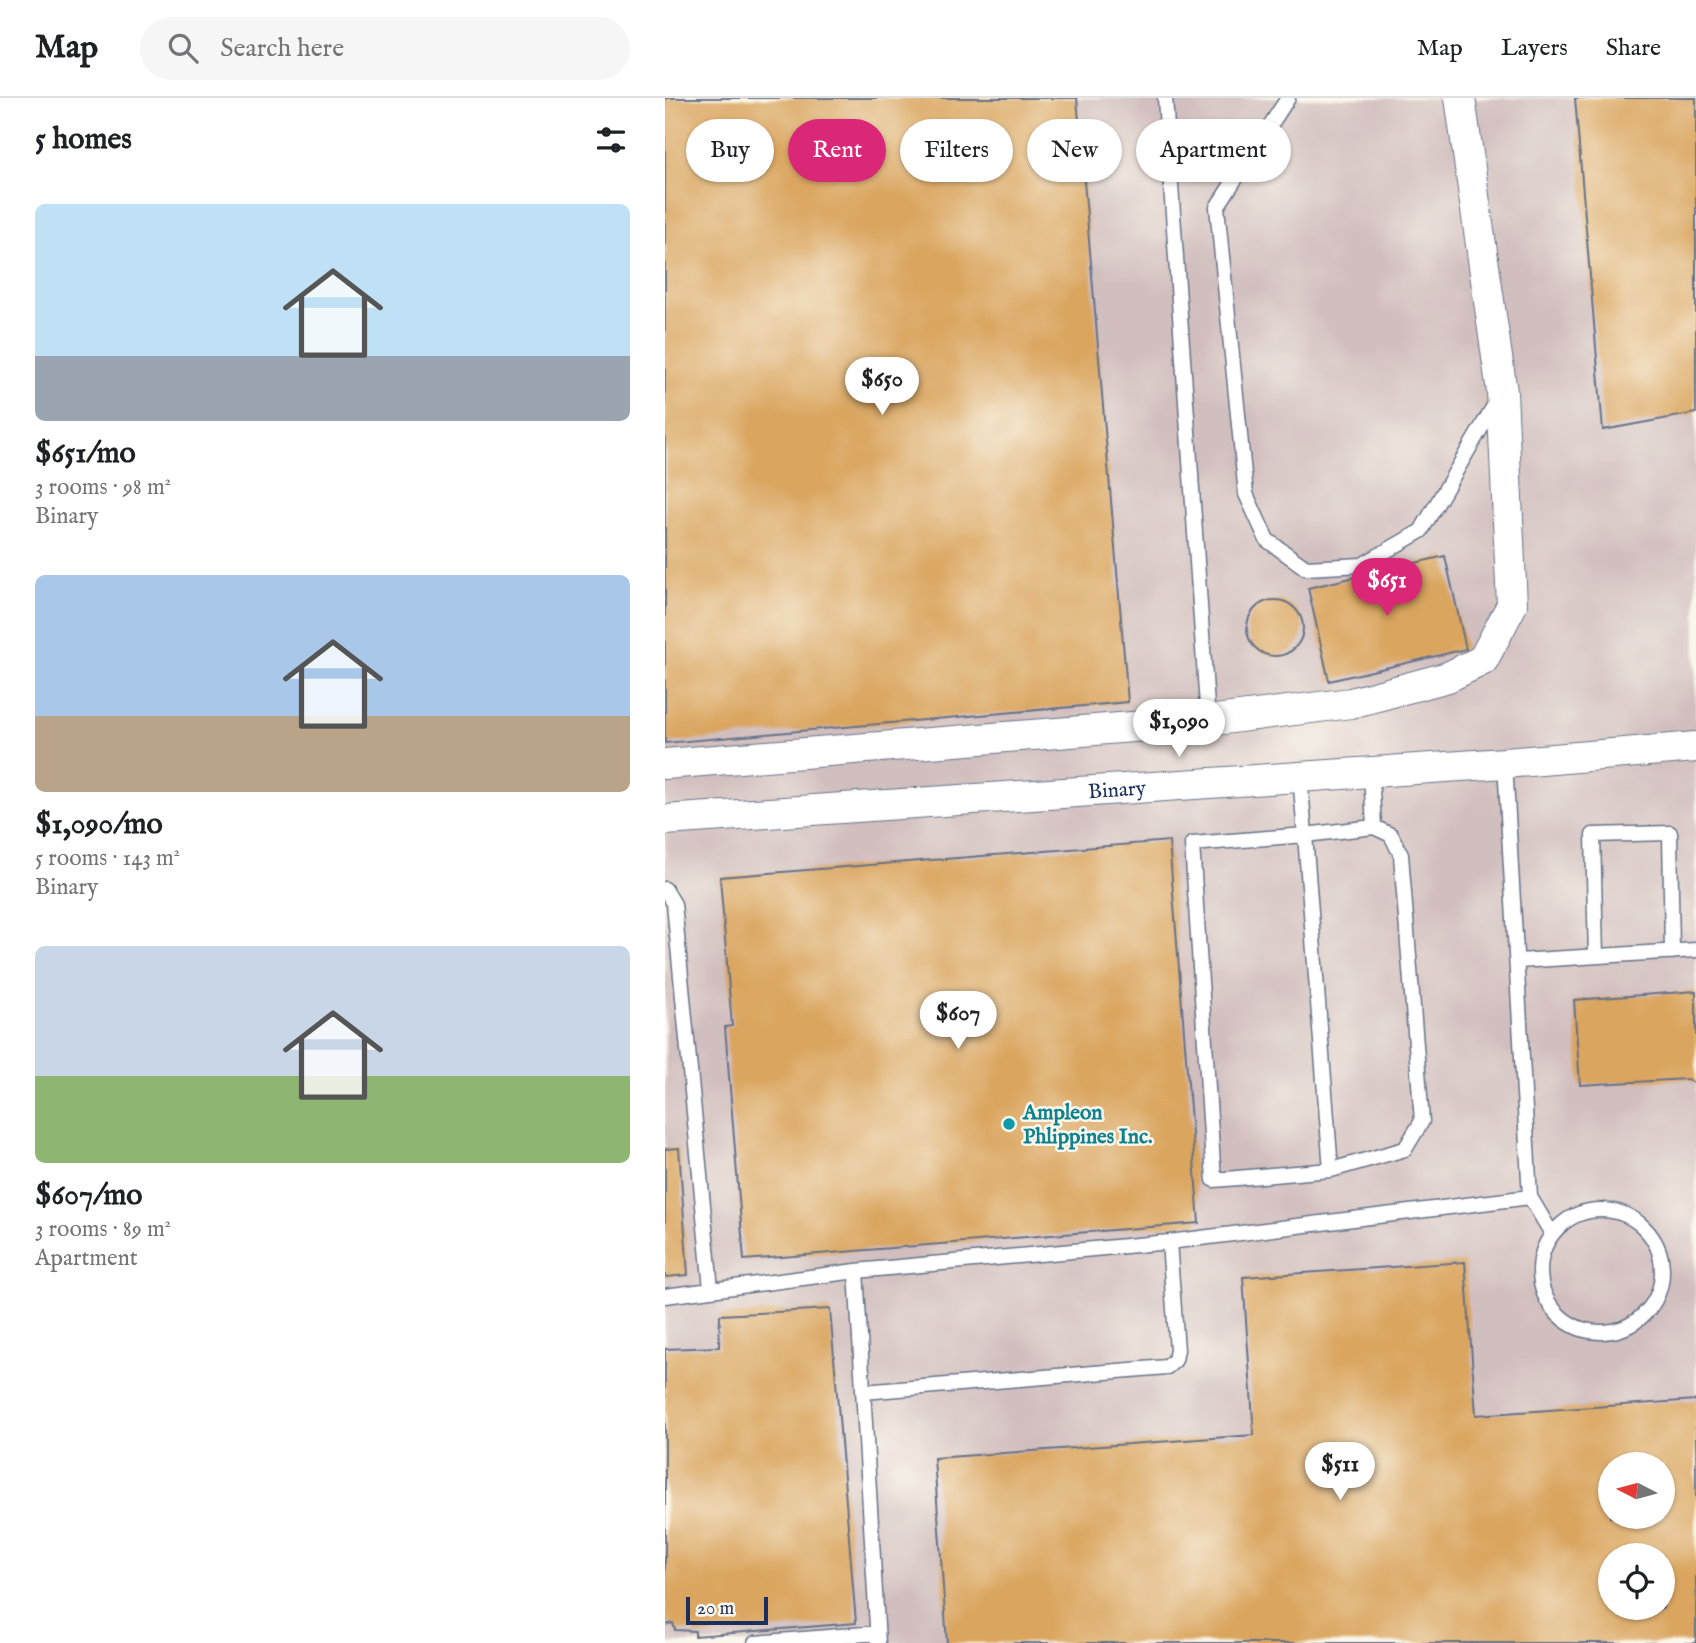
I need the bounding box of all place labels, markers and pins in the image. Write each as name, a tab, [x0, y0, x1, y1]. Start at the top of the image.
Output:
pin: $650	[841, 358, 923, 417]
pin: $651	[1346, 559, 1428, 618]
pin: $1,090	[1122, 700, 1236, 759]
pin: $607	[917, 992, 999, 1051]
place label: Ampleon Phlippines Inc.	[1022, 1100, 1152, 1151]
marker: Ampleon Phlippines Inc.	[1001, 1116, 1017, 1132]
pin: $511	[1299, 1442, 1381, 1502]

